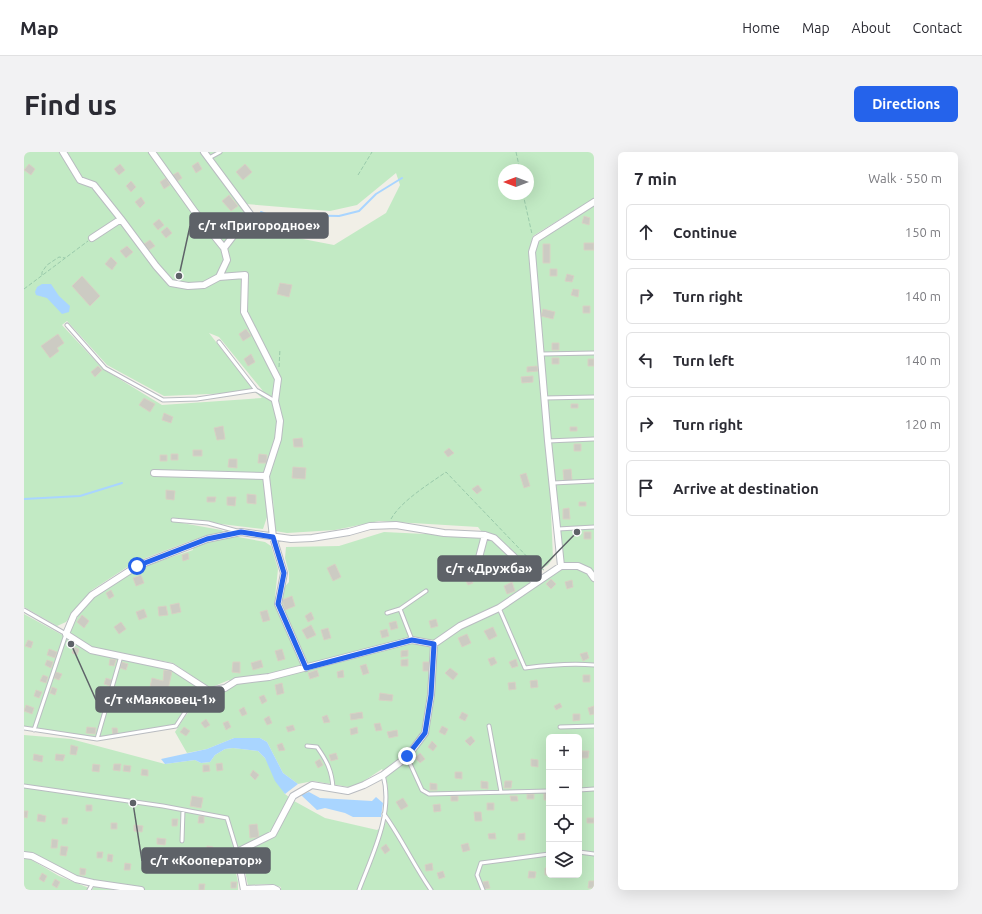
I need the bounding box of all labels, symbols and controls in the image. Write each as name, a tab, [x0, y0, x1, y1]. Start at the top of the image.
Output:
text: Map	[20, 17, 59, 39]
text: Home	[742, 20, 780, 36]
text: Map	[802, 20, 830, 36]
text: About	[852, 20, 891, 36]
text: Contact	[913, 20, 962, 36]
button: Directions	[854, 86, 958, 122]
text: Find us	[24, 89, 117, 120]
north arrow	[498, 164, 534, 200]
text: 7 min	[634, 169, 677, 188]
text: Walk · 550 m	[868, 171, 942, 185]
callout: с/т «Пригородное»	[190, 213, 328, 238]
text: с/т «Пригородное»	[198, 218, 321, 232]
icon: ahead	[635, 221, 657, 243]
text: Continue	[673, 224, 737, 241]
text: 150 m	[905, 225, 941, 239]
icon: right	[635, 285, 657, 307]
text: Turn right	[673, 288, 743, 305]
text: 140 m	[905, 289, 941, 303]
icon: left	[635, 349, 657, 371]
text: Turn left	[673, 352, 734, 369]
text: 140 m	[905, 353, 941, 367]
icon: right	[635, 413, 657, 435]
text: Turn right	[673, 416, 743, 433]
text: 120 m	[905, 417, 941, 431]
icon: arrive	[635, 477, 657, 499]
text: Arrive at destination	[673, 480, 819, 497]
callout: с/т «Дружба»	[438, 556, 541, 581]
route start	[128, 557, 146, 575]
text: с/т «Дружба»	[446, 561, 533, 575]
callout: с/т «Маяковец-1»	[96, 687, 224, 712]
text: с/т «Маяковец-1»	[104, 692, 217, 706]
map controls	[546, 734, 582, 878]
button: +	[546, 734, 582, 770]
route end	[398, 747, 416, 765]
button: −	[546, 770, 582, 806]
button: locate	[546, 806, 582, 842]
button: layers	[546, 842, 582, 878]
callout: с/т «Кооператор»	[142, 848, 270, 873]
text: с/т «Кооператор»	[150, 853, 263, 867]

